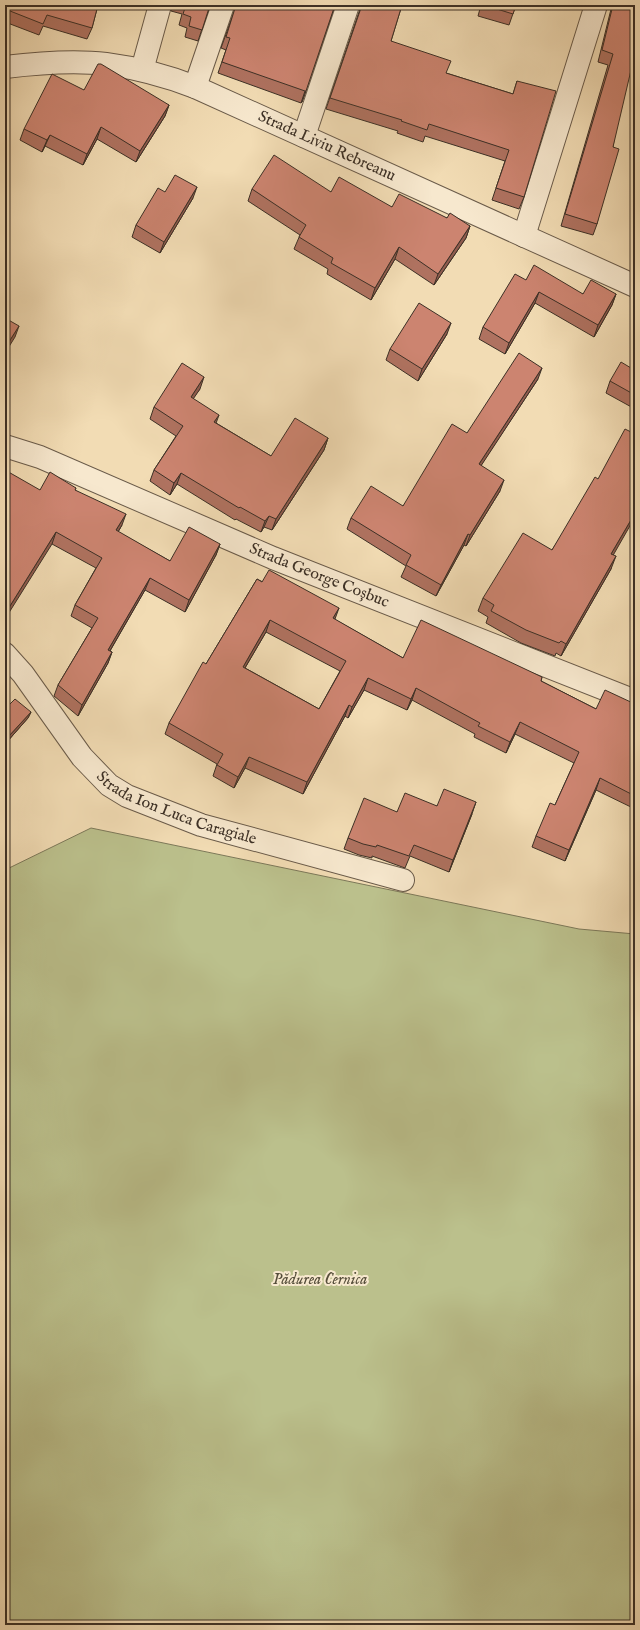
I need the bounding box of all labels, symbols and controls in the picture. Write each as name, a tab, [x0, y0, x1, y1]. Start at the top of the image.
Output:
street label: Strada Liviu Rebreanu	[255, 107, 399, 186]
street label: Strada George Coșbuc	[246, 539, 392, 613]
street label: Strada Ion Luca Caragiale	[91, 767, 259, 850]
park label: Pădurea Cernica	[273, 1270, 367, 1290]

